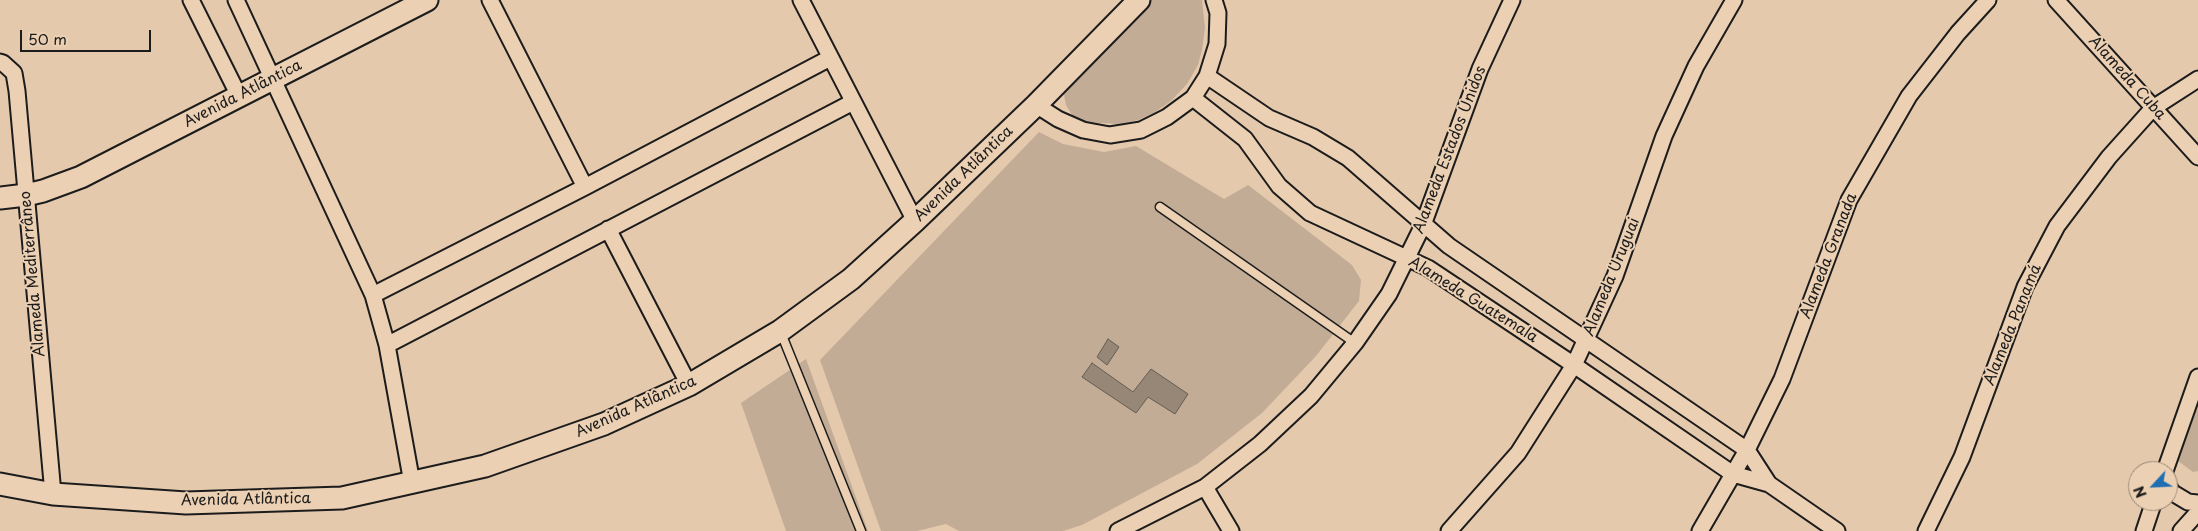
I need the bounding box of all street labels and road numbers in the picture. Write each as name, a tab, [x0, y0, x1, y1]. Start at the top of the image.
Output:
street label: Alameda Cuba	[2085, 32, 2169, 124]
street label: Avenida Atlântica	[181, 56, 305, 132]
street label: Alameda Estados Unidos	[1410, 64, 1490, 236]
street label: Avenida Atlântica	[911, 122, 1017, 226]
street label: Alameda Mediterrâneo	[17, 190, 49, 358]
street label: Alameda Granada	[1797, 191, 1861, 321]
street label: Alameda Uruguai	[1580, 215, 1644, 339]
street label: Alameda Guatemala	[1405, 253, 1541, 347]
street label: Alameda Panamá	[1980, 262, 2046, 388]
street label: Avenida Atlântica	[573, 372, 699, 442]
street label: Avenida Atlântica	[181, 490, 311, 510]

